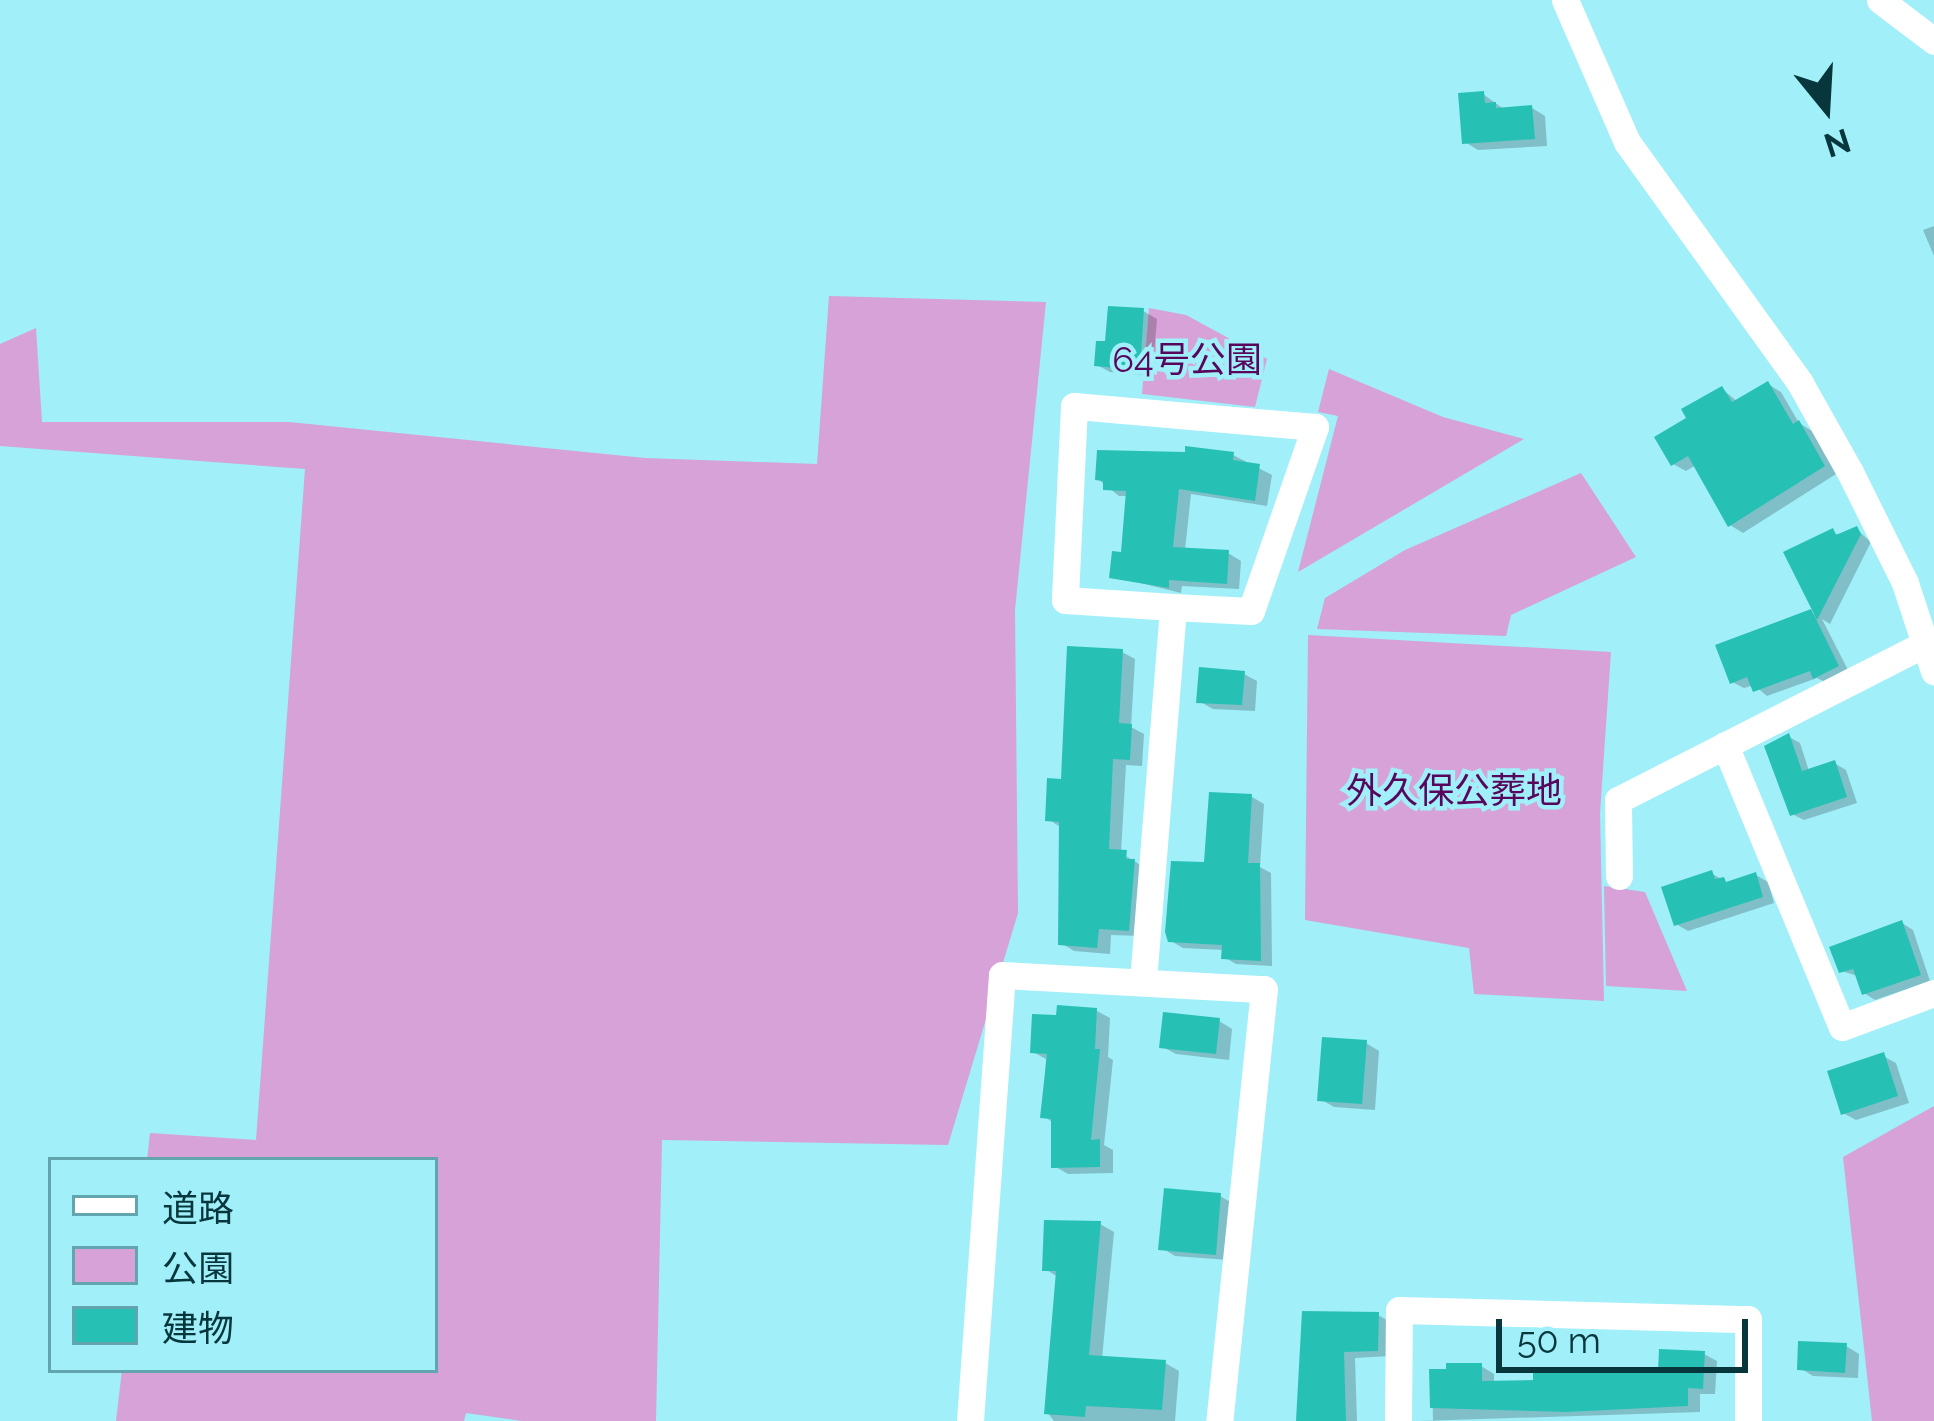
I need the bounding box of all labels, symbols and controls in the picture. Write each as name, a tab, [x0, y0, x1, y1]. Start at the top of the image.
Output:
north arrow	[1766, 48, 1886, 168]
text: N	[1819, 120, 1855, 165]
park label: 64号公園	[1112, 338, 1262, 382]
park label: 外久保公葬地	[1346, 769, 1562, 813]
legend	[48, 1157, 438, 1373]
text: 道路	[162, 1187, 234, 1229]
text: 公園	[162, 1247, 234, 1289]
scale bar	[1502, 1295, 1754, 1369]
text: 建物	[162, 1307, 234, 1349]
text: 50 m	[1517, 1319, 1601, 1361]

